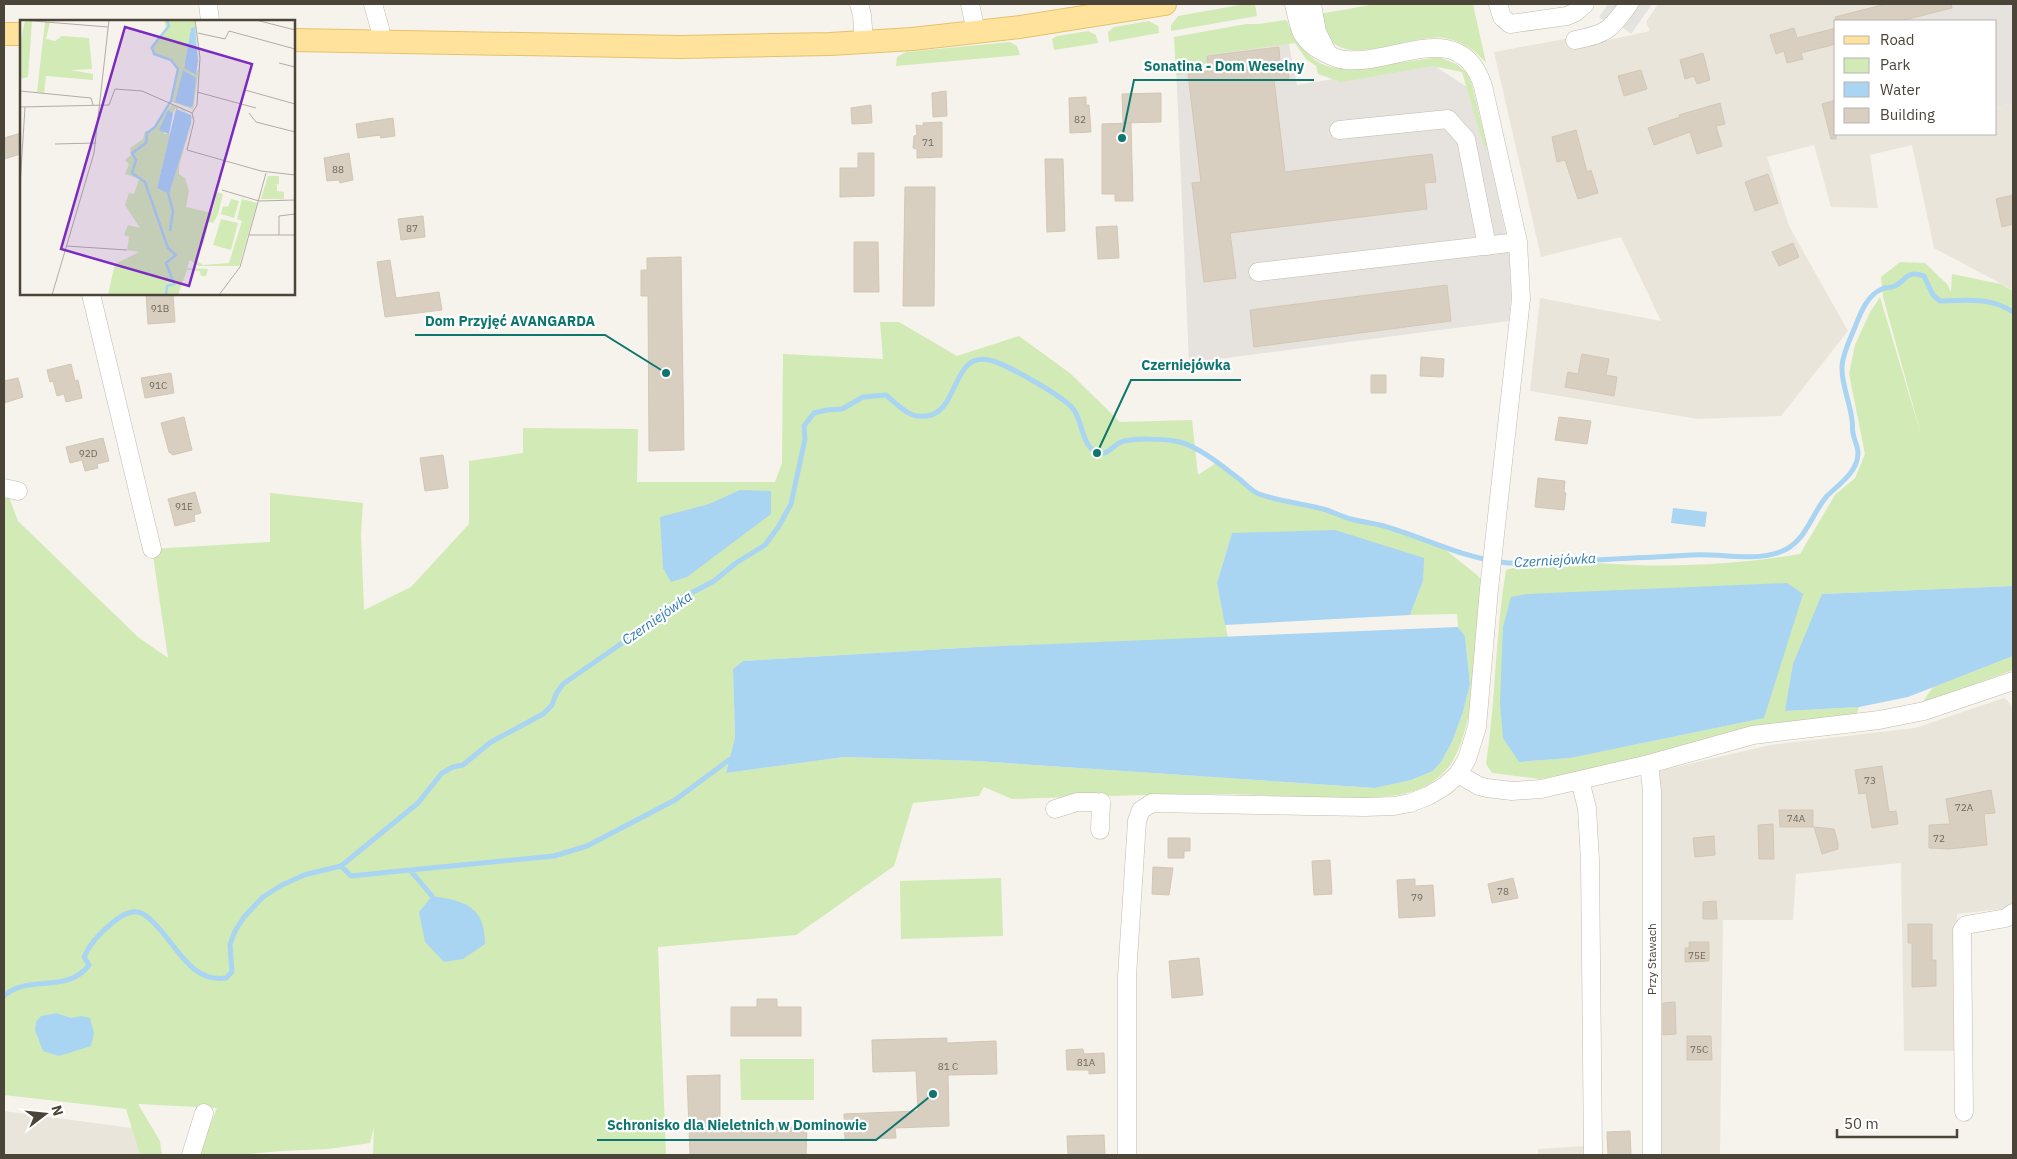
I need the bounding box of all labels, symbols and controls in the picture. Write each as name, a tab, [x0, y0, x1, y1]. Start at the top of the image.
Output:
inset map	[20, 20, 295, 295]
legend	[1834, 20, 1997, 135]
text: Road	[1880, 30, 1915, 49]
callout: Sonatina - Dom Weselny	[1134, 51, 1314, 80]
text: Park	[1880, 55, 1910, 74]
text: Sonatina - Dom Weselny	[1144, 57, 1305, 75]
text: Water	[1880, 80, 1921, 99]
text: Building	[1880, 105, 1935, 124]
house number: 82	[1074, 113, 1086, 126]
house number: 71	[922, 136, 934, 149]
house number: 88	[332, 163, 344, 176]
house number: 87	[406, 222, 418, 235]
house number: 91B	[151, 302, 169, 315]
callout: Dom Przyjęć AVANGARDA	[415, 306, 605, 335]
text: Dom Przyjęć AVANGARDA	[425, 312, 595, 330]
callout: Czerniejówka	[1131, 351, 1241, 380]
text: Czerniejówka	[1141, 356, 1231, 374]
house number: 91C	[149, 379, 167, 392]
house number: 92D	[79, 447, 98, 460]
house number: 91E	[175, 500, 193, 513]
water label: Czerniejówka	[1514, 549, 1596, 571]
water label: Czerniejówka	[618, 587, 696, 649]
house number: 73	[1864, 774, 1876, 787]
house number: 72A	[1955, 801, 1974, 814]
house number: 74A	[1787, 812, 1806, 825]
house number: 72	[1933, 832, 1945, 845]
house number: 78	[1497, 885, 1509, 898]
house number: 79	[1411, 891, 1423, 904]
street label: Przy Stawach	[1644, 923, 1659, 995]
house number: 75E	[1688, 949, 1706, 962]
house number: 75C	[1690, 1043, 1708, 1056]
house number: 81A	[1077, 1056, 1096, 1069]
house number: 81 C	[938, 1060, 958, 1073]
north arrow	[20, 1089, 70, 1139]
text: N	[47, 1103, 68, 1118]
scale bar	[1837, 1106, 1957, 1138]
callout: Schronisko dla Nieletnich w Dominowie	[597, 1111, 876, 1140]
text: 50 m	[1844, 1114, 1879, 1133]
text: Schronisko dla Nieletnich w Dominowie	[607, 1116, 867, 1134]

